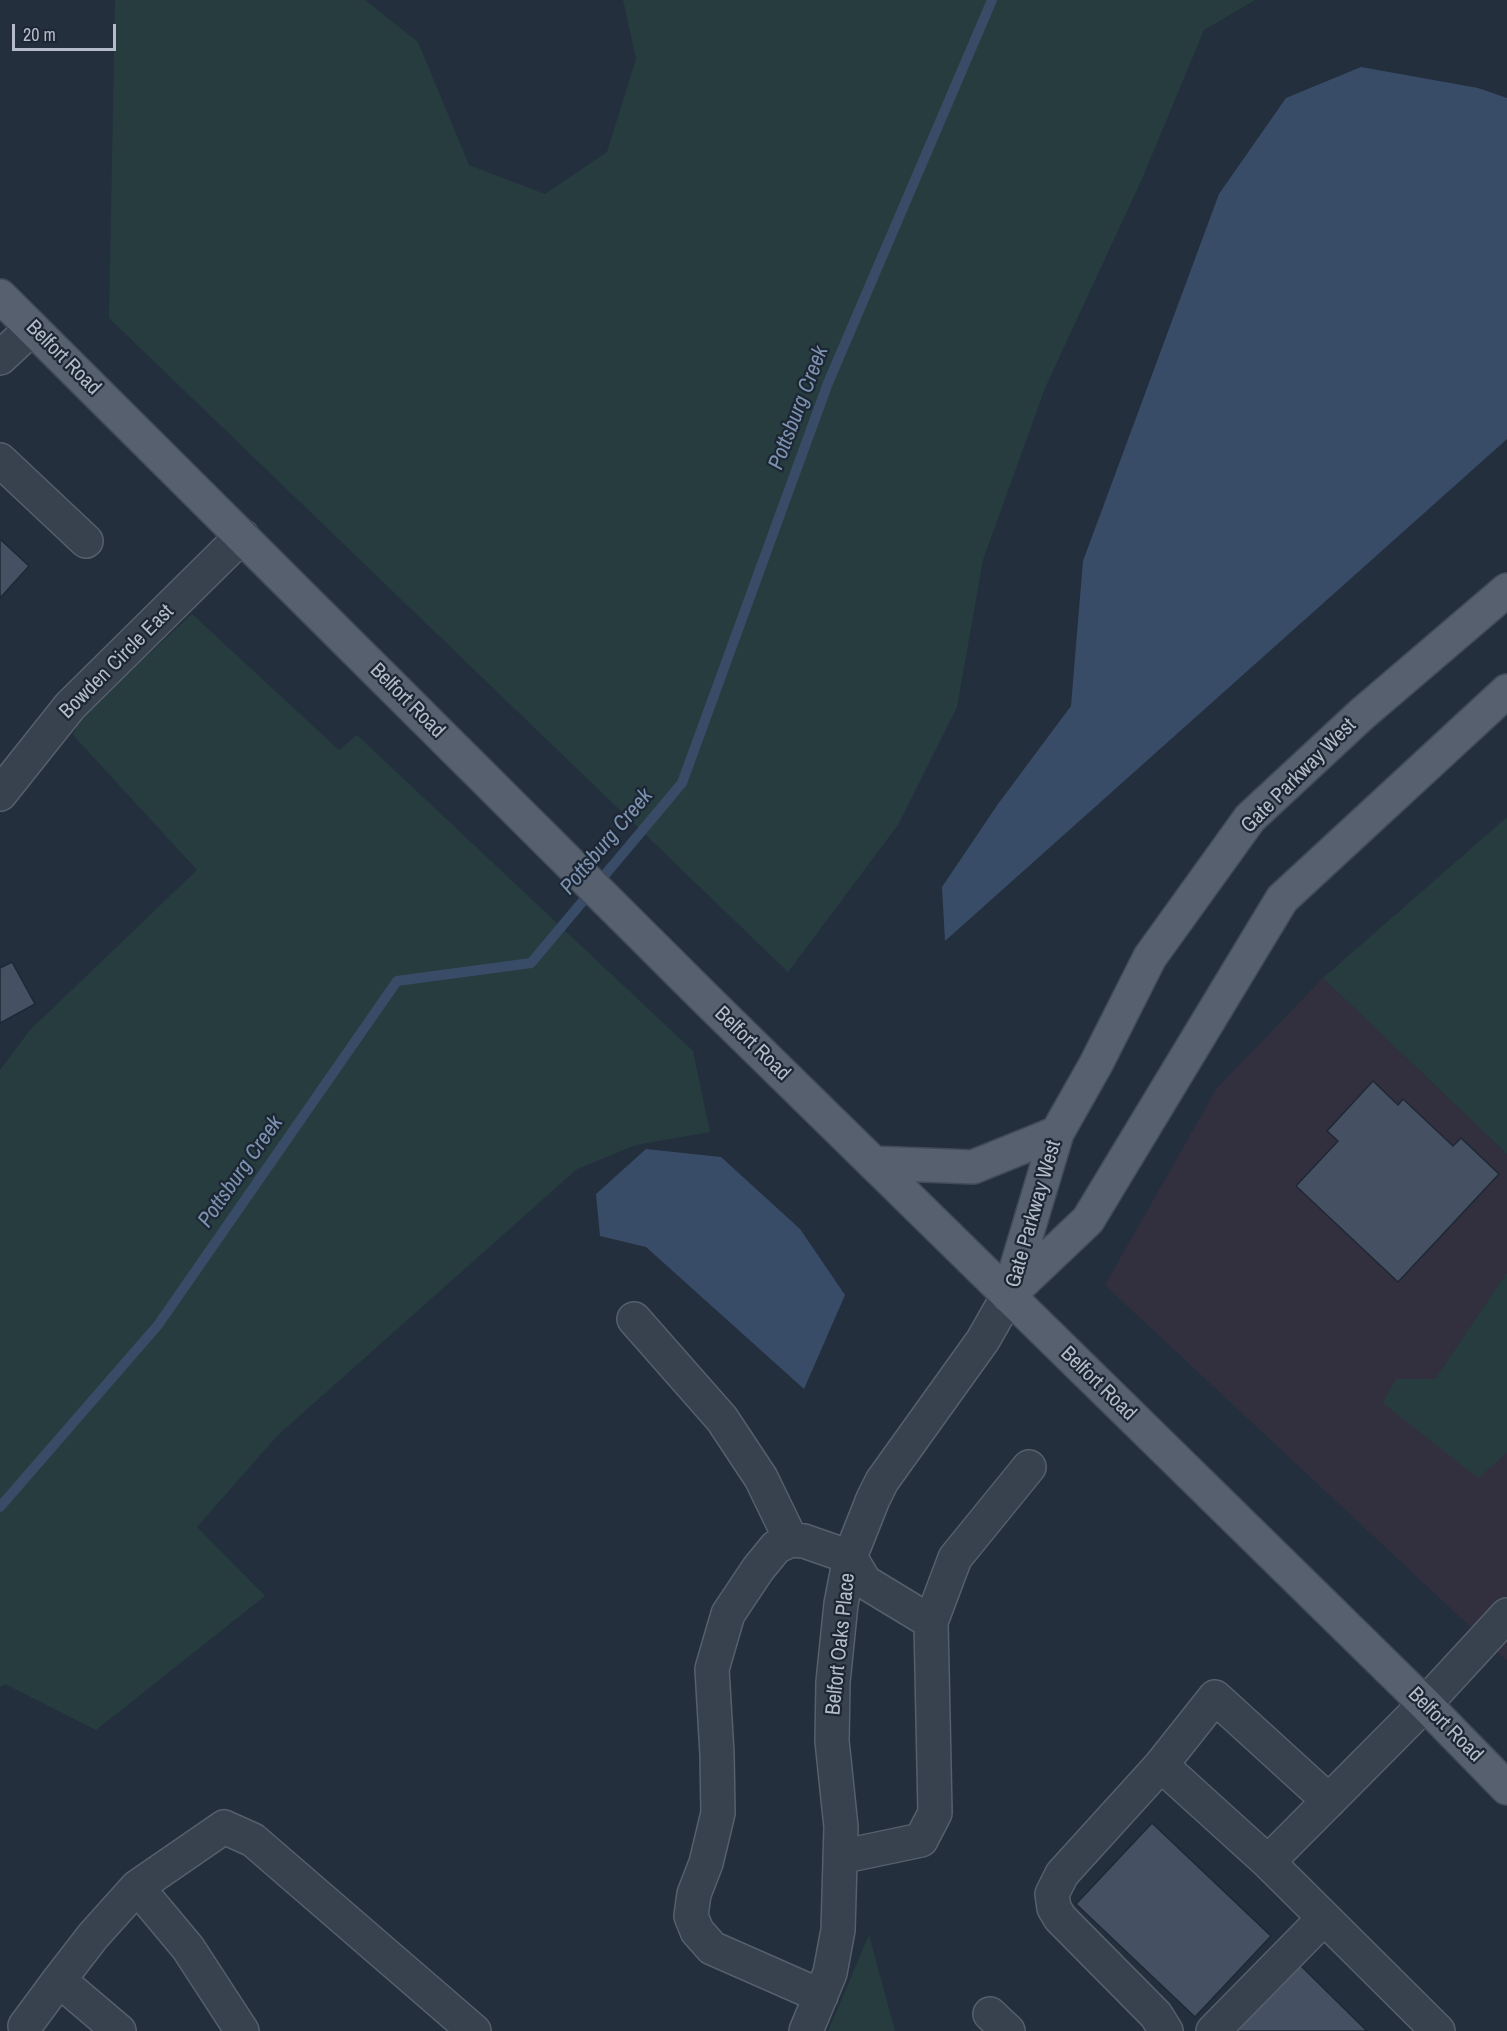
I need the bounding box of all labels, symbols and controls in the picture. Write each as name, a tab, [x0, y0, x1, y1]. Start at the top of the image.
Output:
scale bar	[15, 12, 118, 50]
text: 20 m	[23, 22, 56, 47]
street label: Belfort Road	[20, 315, 106, 401]
water label: Pottsburg Creek	[763, 342, 835, 474]
street label: Bowden Circle East	[55, 600, 179, 724]
street label: Belfort Road	[364, 658, 450, 744]
street label: Gate Parkway West	[1236, 713, 1362, 839]
water label: Pottsburg Creek	[555, 784, 659, 900]
street label: Belfort Road	[709, 1002, 795, 1086]
water label: Pottsburg Creek	[193, 1111, 289, 1233]
street label: Gate Parkway West	[1001, 1138, 1067, 1290]
street label: Belfort Road	[1055, 1342, 1141, 1426]
street label: Belfort Oaks Place	[821, 1572, 861, 1716]
street label: Belfort Road	[1402, 1682, 1488, 1768]

